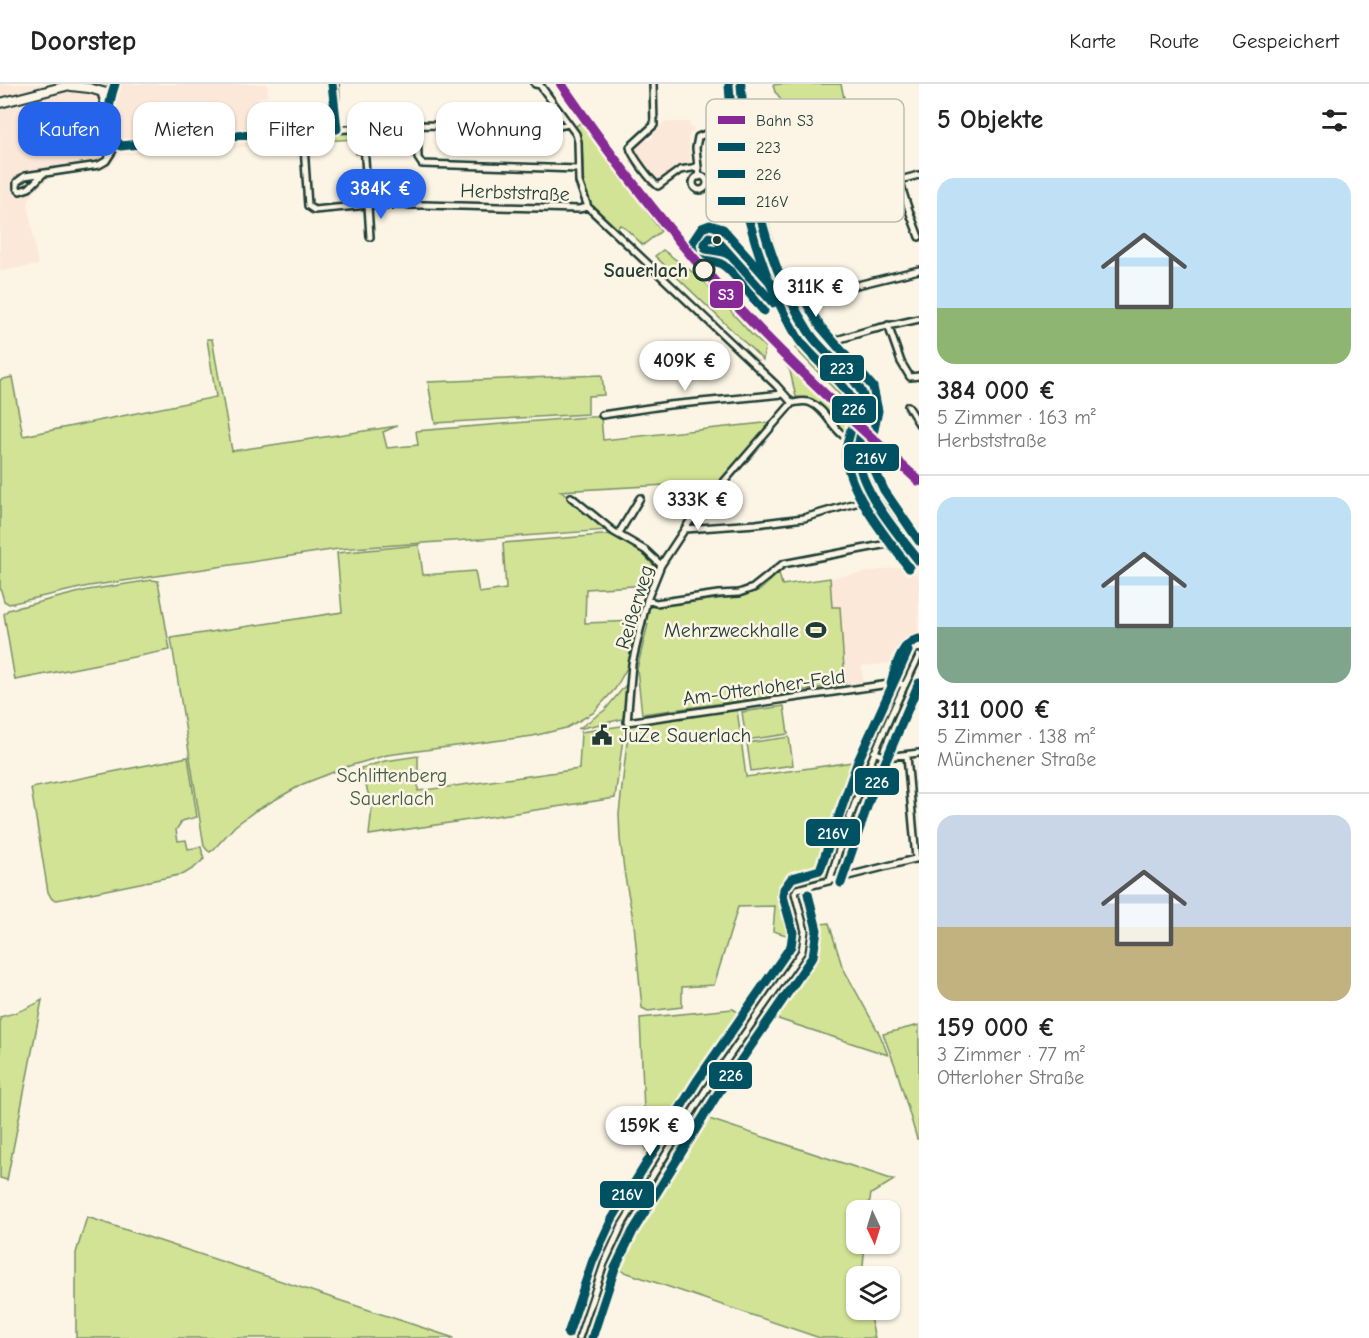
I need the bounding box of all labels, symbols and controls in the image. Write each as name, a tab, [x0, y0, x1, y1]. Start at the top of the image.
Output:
text: Doorstep	[30, 25, 136, 57]
text: Karte	[1069, 29, 1116, 53]
text: Route	[1149, 29, 1199, 53]
text: Gespeichert	[1232, 29, 1339, 53]
legend	[706, 99, 904, 222]
chip: Kaufen	[18, 102, 121, 156]
chip: Mieten	[133, 102, 235, 156]
chip: Filter	[247, 102, 335, 156]
chip: Neu	[347, 102, 424, 156]
chip: Wohnung	[436, 102, 563, 156]
icon: filters	[1318, 104, 1351, 137]
text: 5 Objekte	[937, 105, 1043, 135]
text: Bahn S3	[756, 112, 814, 130]
text: 223	[756, 139, 781, 157]
text: 226	[756, 166, 781, 184]
pin: 384K €	[332, 169, 430, 220]
text: 384K €	[350, 177, 412, 200]
street label: Herbststraße	[460, 179, 570, 206]
text: 216V	[756, 193, 788, 211]
icon: home	[1090, 217, 1198, 325]
unlabelled marker	[711, 234, 723, 246]
place label: Sauerlach	[604, 259, 688, 282]
marker: Sauerlach	[693, 259, 715, 281]
pin: 311K €	[767, 267, 865, 318]
text: 311K €	[787, 275, 845, 298]
line badge: S3	[709, 280, 744, 309]
text: S3	[718, 286, 734, 304]
pin: 409K €	[636, 341, 734, 392]
text: 409K €	[653, 349, 717, 372]
line badge: 223	[819, 354, 865, 382]
text: 223	[830, 360, 854, 378]
text: 384 000 €	[937, 376, 1056, 406]
line badge: 226	[831, 395, 877, 424]
text: 226	[842, 401, 866, 419]
text: 5 Zimmer · 163 m²	[937, 406, 1096, 429]
text: Herbststraße	[937, 429, 1046, 452]
line badge: 216V	[843, 443, 900, 472]
text: 216V	[855, 450, 887, 468]
pin: 333K €	[649, 480, 747, 531]
text: 333K €	[667, 488, 729, 511]
icon: home	[1090, 536, 1198, 644]
street label: Reißerweg	[611, 562, 658, 652]
sports icon: Mehrzweckhalle	[804, 618, 828, 642]
place label: Mehrzweckhalle	[664, 619, 799, 642]
street label: Am-Otterloher-Feld	[681, 665, 847, 710]
text: 311 000 €	[937, 695, 1051, 725]
public building icon: JuZe Sauerlach	[590, 723, 614, 747]
place label: JuZe Sauerlach	[619, 724, 751, 747]
text: 5 Zimmer · 138 m²	[937, 725, 1095, 748]
text: Münchener Straße	[937, 748, 1096, 771]
park label: Schlittenberg Sauerlach	[337, 764, 447, 810]
line badge: 226	[854, 767, 900, 796]
text: 226	[865, 774, 889, 792]
line badge: 216V	[805, 818, 861, 847]
text: 216V	[817, 825, 849, 843]
icon: home	[1090, 854, 1198, 962]
text: 159 000 €	[937, 1013, 1056, 1043]
text: 3 Zimmer · 77 m²	[937, 1043, 1085, 1066]
line badge: 226	[708, 1061, 753, 1090]
text: Otterloher Straße	[937, 1066, 1084, 1089]
text: 226	[719, 1067, 743, 1085]
pin: 159K €	[601, 1106, 699, 1157]
text: 159K €	[619, 1114, 681, 1137]
line badge: 216V	[599, 1180, 655, 1209]
text: 216V	[611, 1186, 643, 1204]
north arrow	[846, 1200, 900, 1254]
map controls	[846, 1200, 900, 1320]
button: layers	[846, 1266, 900, 1320]

